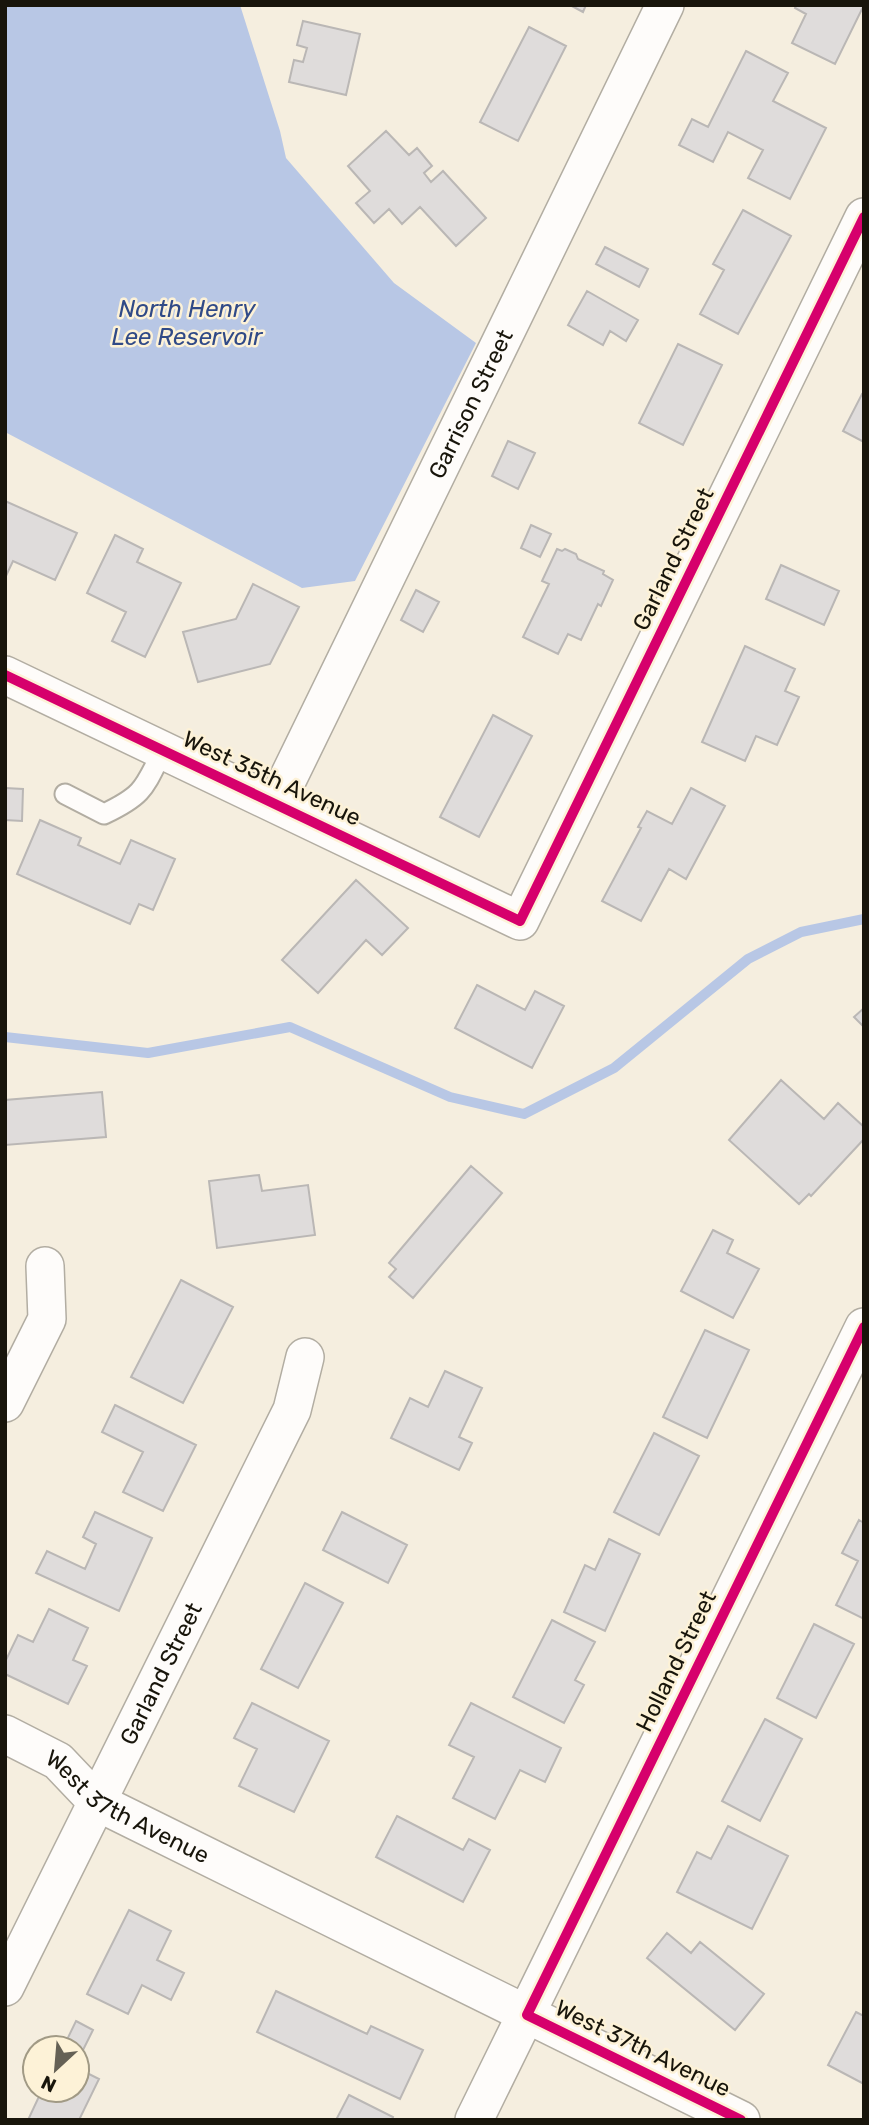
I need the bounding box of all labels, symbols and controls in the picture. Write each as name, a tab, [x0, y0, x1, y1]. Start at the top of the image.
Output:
water label: North Henry Lee Reservoir	[111, 295, 263, 351]
street label: Garrison Street	[422, 325, 519, 483]
street label: Garland Street	[626, 483, 720, 635]
street label: West 35th Avenue	[179, 724, 365, 832]
street label: Holland Street	[630, 1586, 722, 1736]
street label: Garland Street	[114, 1598, 208, 1749]
street label: West 37th Avenue	[42, 1743, 214, 1869]
street label: West 37th Avenue	[551, 1993, 735, 2103]
north arrow	[21, 2034, 91, 2104]
text: N	[38, 2070, 60, 2097]

